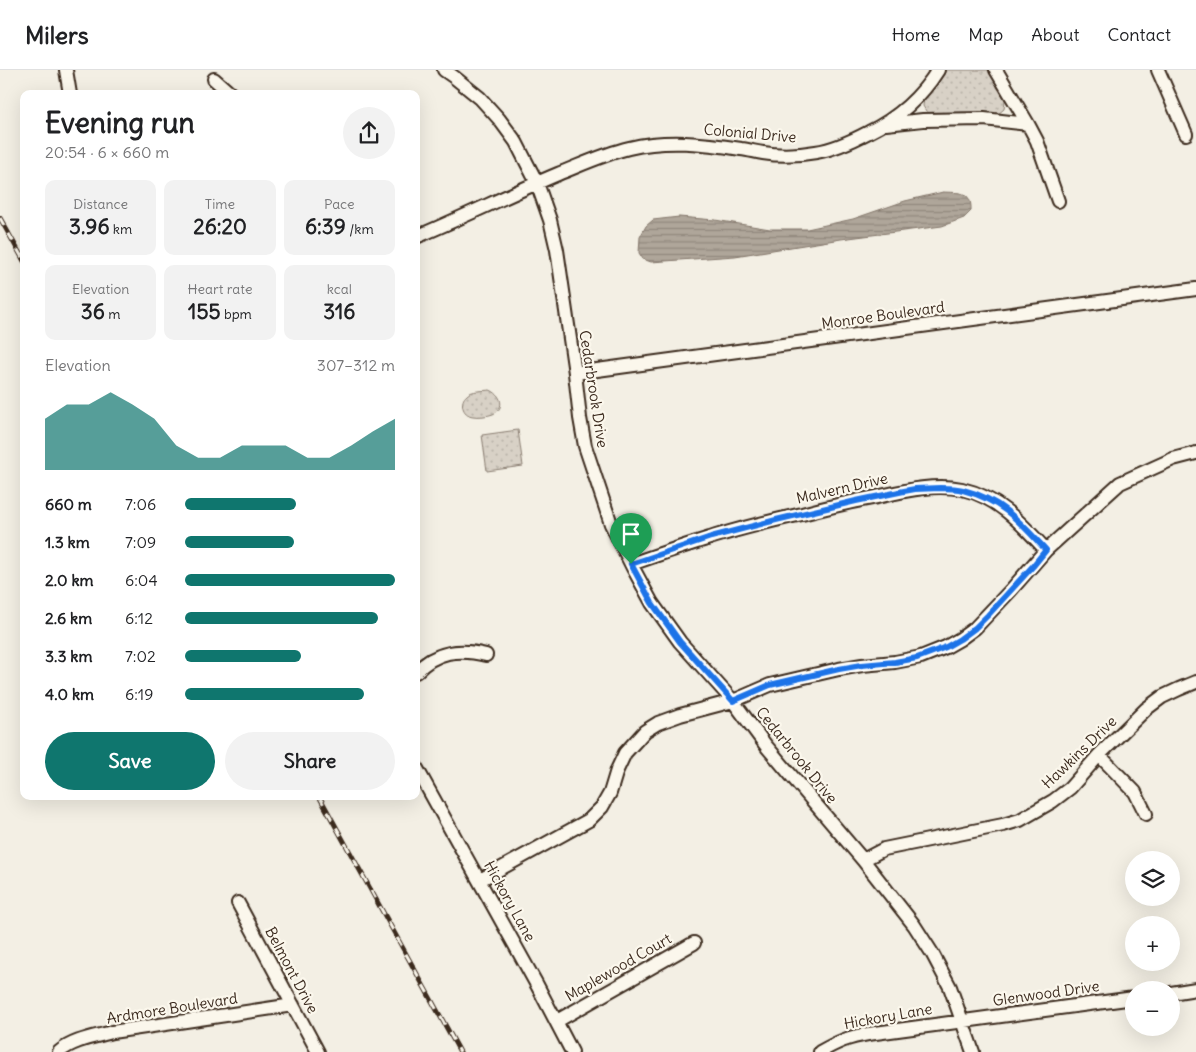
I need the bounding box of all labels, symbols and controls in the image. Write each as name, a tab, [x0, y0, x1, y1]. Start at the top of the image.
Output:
text: Milers	[25, 20, 89, 50]
text: Home	[892, 23, 940, 46]
text: Map	[968, 23, 1003, 46]
text: About	[1031, 23, 1079, 46]
text: Contact	[1107, 23, 1171, 46]
text: Evening run	[45, 105, 195, 141]
button: share	[343, 107, 395, 159]
street label: Colonial Drive	[703, 119, 797, 147]
text: 20:54 · 6 × 660 m	[45, 142, 169, 162]
text: Distance	[73, 195, 128, 213]
text: Time	[205, 195, 235, 213]
text: Pace	[324, 195, 355, 213]
text: 3.96	[69, 213, 110, 240]
text: 26:20	[193, 213, 247, 240]
text: 6:39	[305, 213, 346, 240]
text: km	[110, 220, 132, 238]
text: /km	[346, 220, 374, 238]
text: Elevation	[72, 280, 129, 298]
text: Heart rate	[188, 280, 252, 298]
text: kcal	[327, 280, 352, 298]
street label: Monroe Boulevard	[820, 297, 946, 333]
text: 36	[81, 298, 105, 325]
text: 155	[188, 298, 221, 325]
text: 316	[323, 298, 355, 325]
text: m	[105, 305, 121, 323]
text: bpm	[221, 305, 252, 323]
street label: Cedarbrook Drive	[575, 329, 613, 449]
text: Elevation	[45, 355, 111, 375]
text: 307–312 m	[317, 355, 395, 375]
street label: Malvern Drive	[794, 468, 890, 508]
text: 660 m	[45, 494, 92, 514]
text: 7:06	[125, 494, 156, 514]
pin	[610, 513, 652, 564]
icon: arrive	[617, 520, 645, 548]
text: 1.3 km	[45, 532, 90, 552]
text: 7:09	[125, 532, 156, 552]
text: 2.0 km	[45, 570, 94, 590]
text: 6:04	[125, 570, 158, 590]
text: 2.6 km	[45, 608, 92, 628]
text: 6:12	[125, 608, 153, 628]
text: 3.3 km	[45, 646, 93, 666]
text: 7:02	[125, 646, 156, 666]
text: 4.0 km	[45, 684, 94, 704]
text: 6:19	[125, 684, 153, 704]
street label: Cedarbrook Drive	[752, 703, 842, 807]
street label: Hawkins Drive	[1038, 712, 1120, 792]
button: Save	[45, 732, 215, 790]
button: Share	[225, 732, 395, 790]
map controls	[1125, 851, 1180, 1036]
button: layers	[1125, 851, 1180, 906]
street label: Hickory Lane	[480, 857, 540, 945]
button: +	[1125, 916, 1180, 971]
street label: Belmont Drive	[261, 923, 323, 1017]
street label: Maplewood Court	[561, 929, 675, 1005]
street label: Glenwood Drive	[992, 976, 1100, 1010]
button: −	[1125, 981, 1180, 1036]
street label: Ardmore Boulevard	[105, 988, 239, 1028]
street label: Hickory Lane	[842, 999, 934, 1033]

